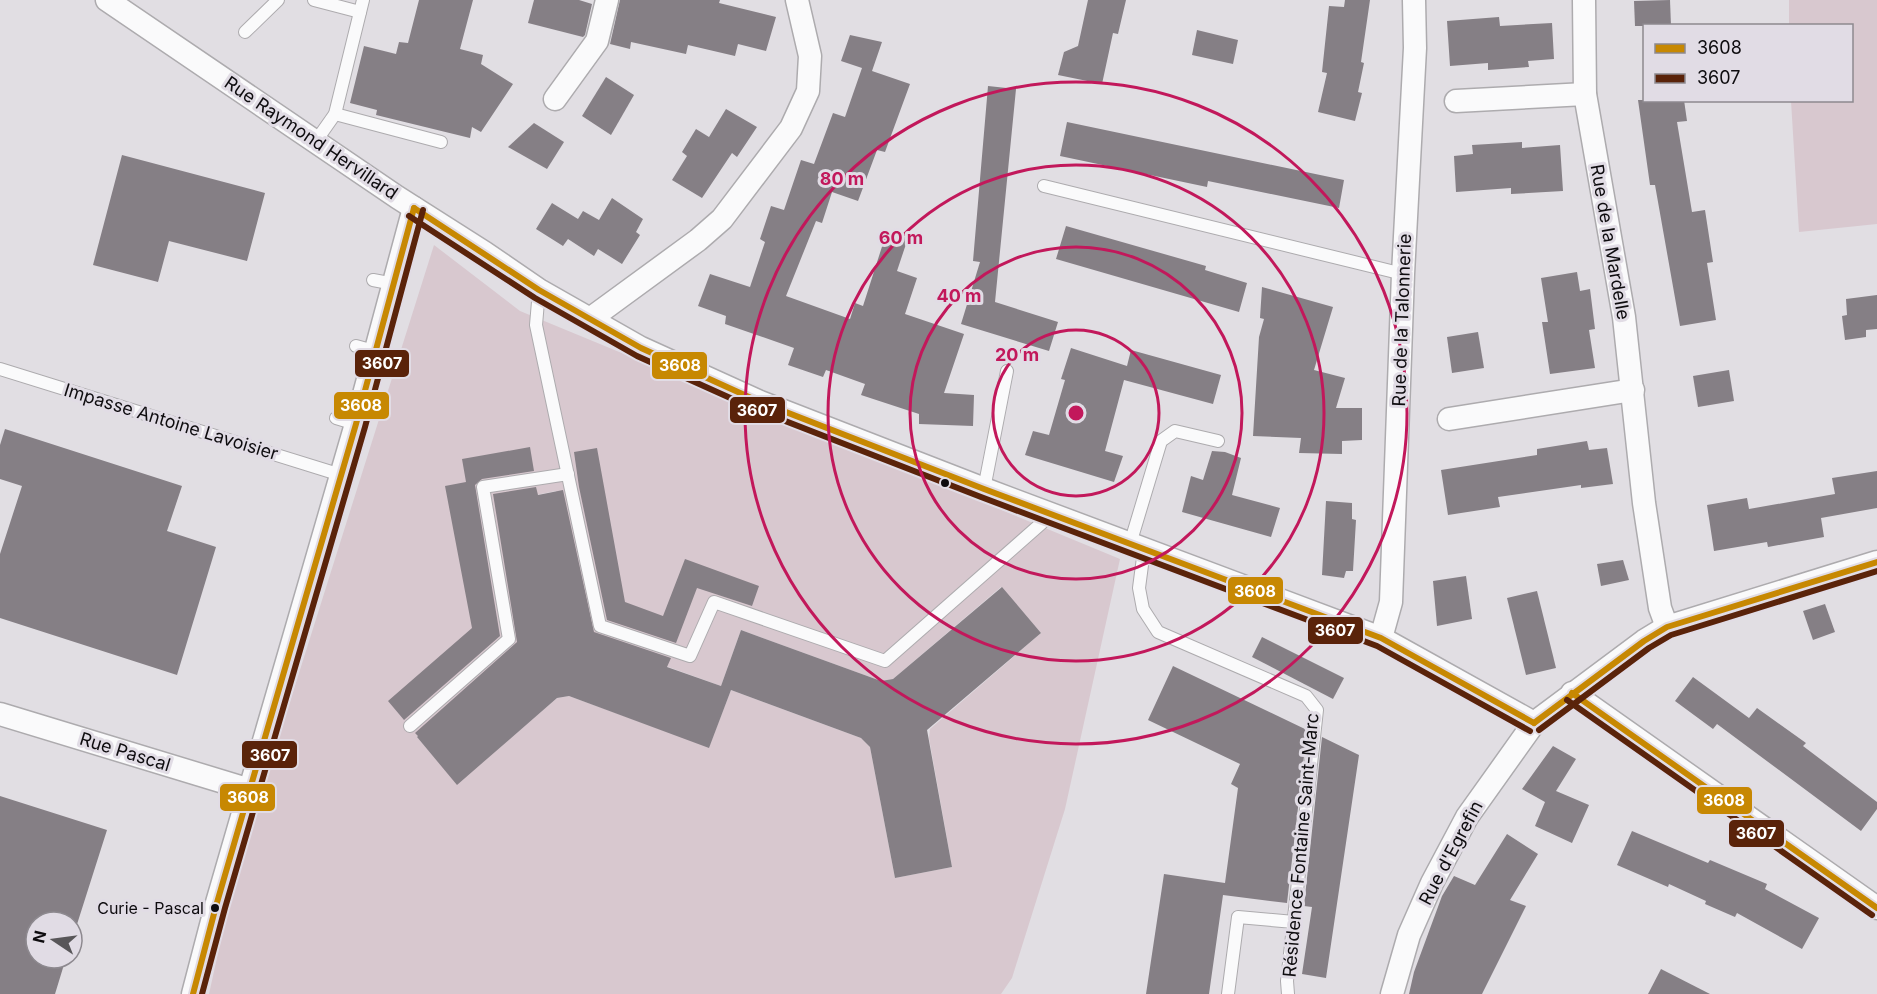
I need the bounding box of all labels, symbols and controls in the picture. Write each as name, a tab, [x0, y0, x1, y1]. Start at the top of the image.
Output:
legend	[1643, 24, 1853, 102]
text: 3608	[1697, 37, 1742, 58]
text: 3607	[1697, 67, 1740, 88]
street label: Rue Raymond Hervillard	[221, 72, 402, 203]
street label: Rue de la Mardelle	[1586, 163, 1635, 321]
text: 80 m	[820, 168, 864, 189]
text: 60 m	[879, 227, 923, 248]
street label: Rue de la Talonnerie	[1388, 233, 1415, 407]
text: 40 m	[937, 285, 982, 306]
text: 20 m	[995, 344, 1039, 365]
line badge: 3607	[354, 349, 410, 378]
line badge: 3608	[651, 351, 708, 380]
text: 3607	[362, 353, 402, 373]
text: 3608	[659, 355, 701, 375]
street label: Impasse Antoine Lavoisier	[62, 379, 281, 464]
line badge: 3608	[333, 391, 390, 420]
text: 3608	[340, 395, 382, 415]
line badge: 3607	[729, 396, 786, 424]
text: 3607	[737, 400, 777, 420]
centre of rings	[1066, 403, 1086, 423]
unlabelled marker	[939, 477, 951, 489]
line badge: 3608	[1227, 576, 1284, 605]
text: 3608	[1234, 581, 1276, 601]
line badge: 3607	[1307, 616, 1364, 645]
text: 3607	[1315, 620, 1355, 640]
street label: Résidence Fontaine Saint-Marc	[1278, 712, 1323, 978]
street label: Rue Pascal	[77, 728, 173, 775]
line badge: 3607	[241, 740, 298, 769]
text: 3607	[250, 745, 290, 765]
line badge: 3608	[219, 783, 276, 812]
line badge: 3608	[1696, 786, 1753, 815]
text: 3608	[227, 787, 269, 807]
text: 3608	[1703, 790, 1745, 810]
street label: Rue d'Egrefin	[1414, 797, 1487, 908]
line badge: 3607	[1728, 819, 1785, 848]
text: 3607	[1736, 823, 1776, 843]
place label: Curie - Pascal	[97, 898, 204, 918]
marker: Curie - Pascal	[209, 902, 221, 914]
north arrow	[24, 910, 84, 970]
text: N	[28, 928, 51, 945]

